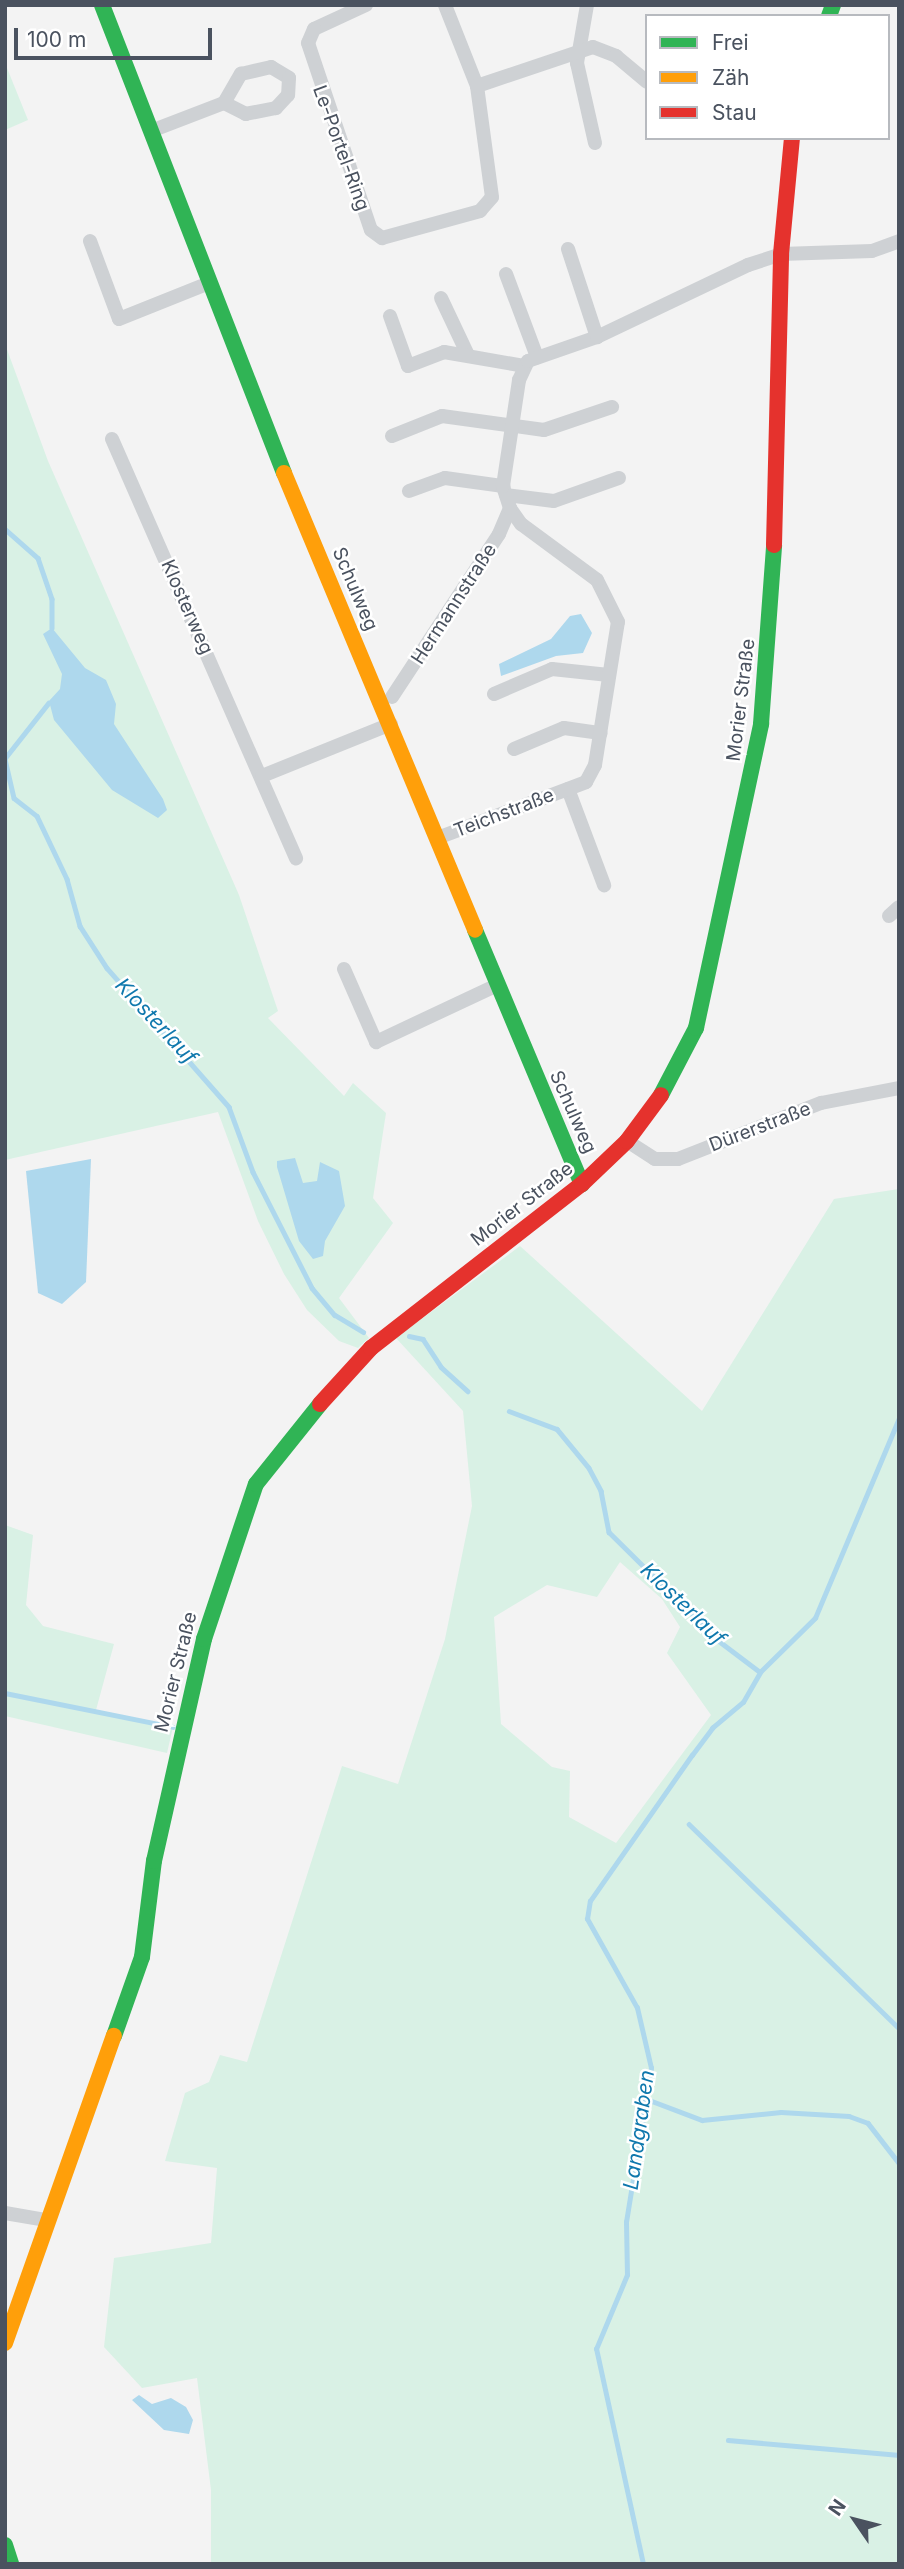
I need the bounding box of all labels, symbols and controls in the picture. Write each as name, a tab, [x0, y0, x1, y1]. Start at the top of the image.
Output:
scale bar	[18, 14, 215, 58]
legend	[645, 14, 890, 140]
text: 100 m	[27, 27, 86, 52]
text: Frei	[712, 30, 749, 55]
text: Zäh	[712, 65, 749, 90]
street label: Le-Portel-Ring	[308, 82, 374, 214]
text: Stau	[712, 100, 757, 125]
street label: Hermannstraße	[407, 539, 501, 669]
street label: Schulweg	[327, 544, 383, 634]
street label: Klosterweg	[156, 556, 218, 658]
street label: Morier Straße	[722, 637, 760, 763]
street label: Teichstraße	[451, 783, 557, 843]
water label: Klosterlauf	[110, 973, 202, 1069]
street label: Schulweg	[545, 1067, 601, 1157]
street label: Dürerstraße	[706, 1097, 814, 1157]
street label: Morier Straße	[466, 1157, 578, 1251]
water label: Klosterlauf	[635, 1557, 731, 1651]
street label: Morier Straße	[150, 1609, 202, 1735]
water label: Landgraben	[618, 2068, 660, 2192]
north arrow	[820, 2485, 890, 2555]
text: N	[824, 2495, 851, 2520]

